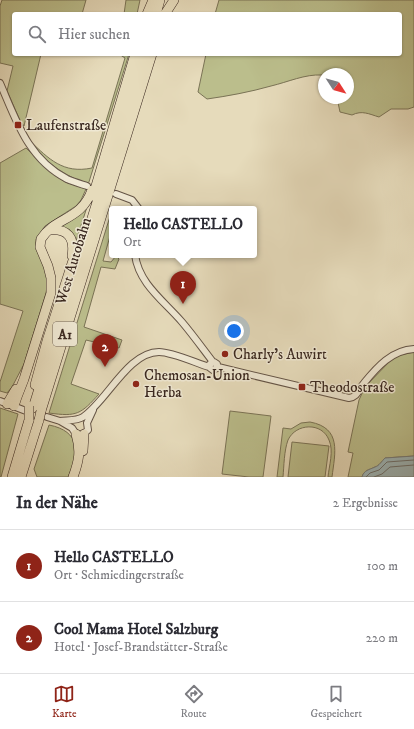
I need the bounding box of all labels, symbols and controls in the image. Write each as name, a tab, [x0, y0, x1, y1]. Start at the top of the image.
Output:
search box	[12, 12, 402, 56]
icon: search	[26, 23, 48, 45]
text: Hier suchen	[58, 25, 130, 44]
north arrow	[318, 68, 354, 104]
place label: Laufenstraße	[26, 116, 106, 135]
marker: Laufenstraße	[13, 120, 23, 130]
popup	[109, 206, 257, 258]
street label: West Autobahn	[51, 215, 96, 308]
text: Hello CASTELLO	[123, 215, 243, 234]
text: Ort	[123, 234, 141, 250]
pin: 1	[170, 271, 196, 304]
your location	[224, 321, 244, 341]
road number: A1	[53, 322, 77, 346]
pin: 2	[92, 334, 118, 367]
place label: Charly's Auwirt	[233, 345, 327, 364]
marker: Charly's Auwirt	[220, 349, 230, 359]
place label: Chemosan-Union Herba	[144, 366, 250, 402]
place label: Theodostraße	[310, 378, 395, 397]
marker: Chemosan-Union Herba	[131, 379, 141, 389]
marker: Theodostraße	[297, 382, 307, 392]
text: In der Nähe	[16, 492, 98, 514]
text: 2 Ergebnisse	[333, 495, 398, 511]
text: Hello CASTELLO	[54, 548, 174, 567]
text: 1	[27, 558, 31, 574]
text: 100 m	[367, 558, 398, 574]
text: Ort · Schmiedingerstraße	[54, 567, 184, 583]
text: Cool Mama Hotel Salzburg	[54, 620, 218, 639]
text: 2	[26, 630, 32, 646]
text: 220 m	[366, 630, 398, 646]
text: Hotel · Josef-Brandstätter-Straße	[54, 639, 228, 655]
tab: Karte	[52, 683, 77, 721]
tab: Route	[181, 683, 207, 721]
tab: Gespeichert	[311, 683, 362, 721]

